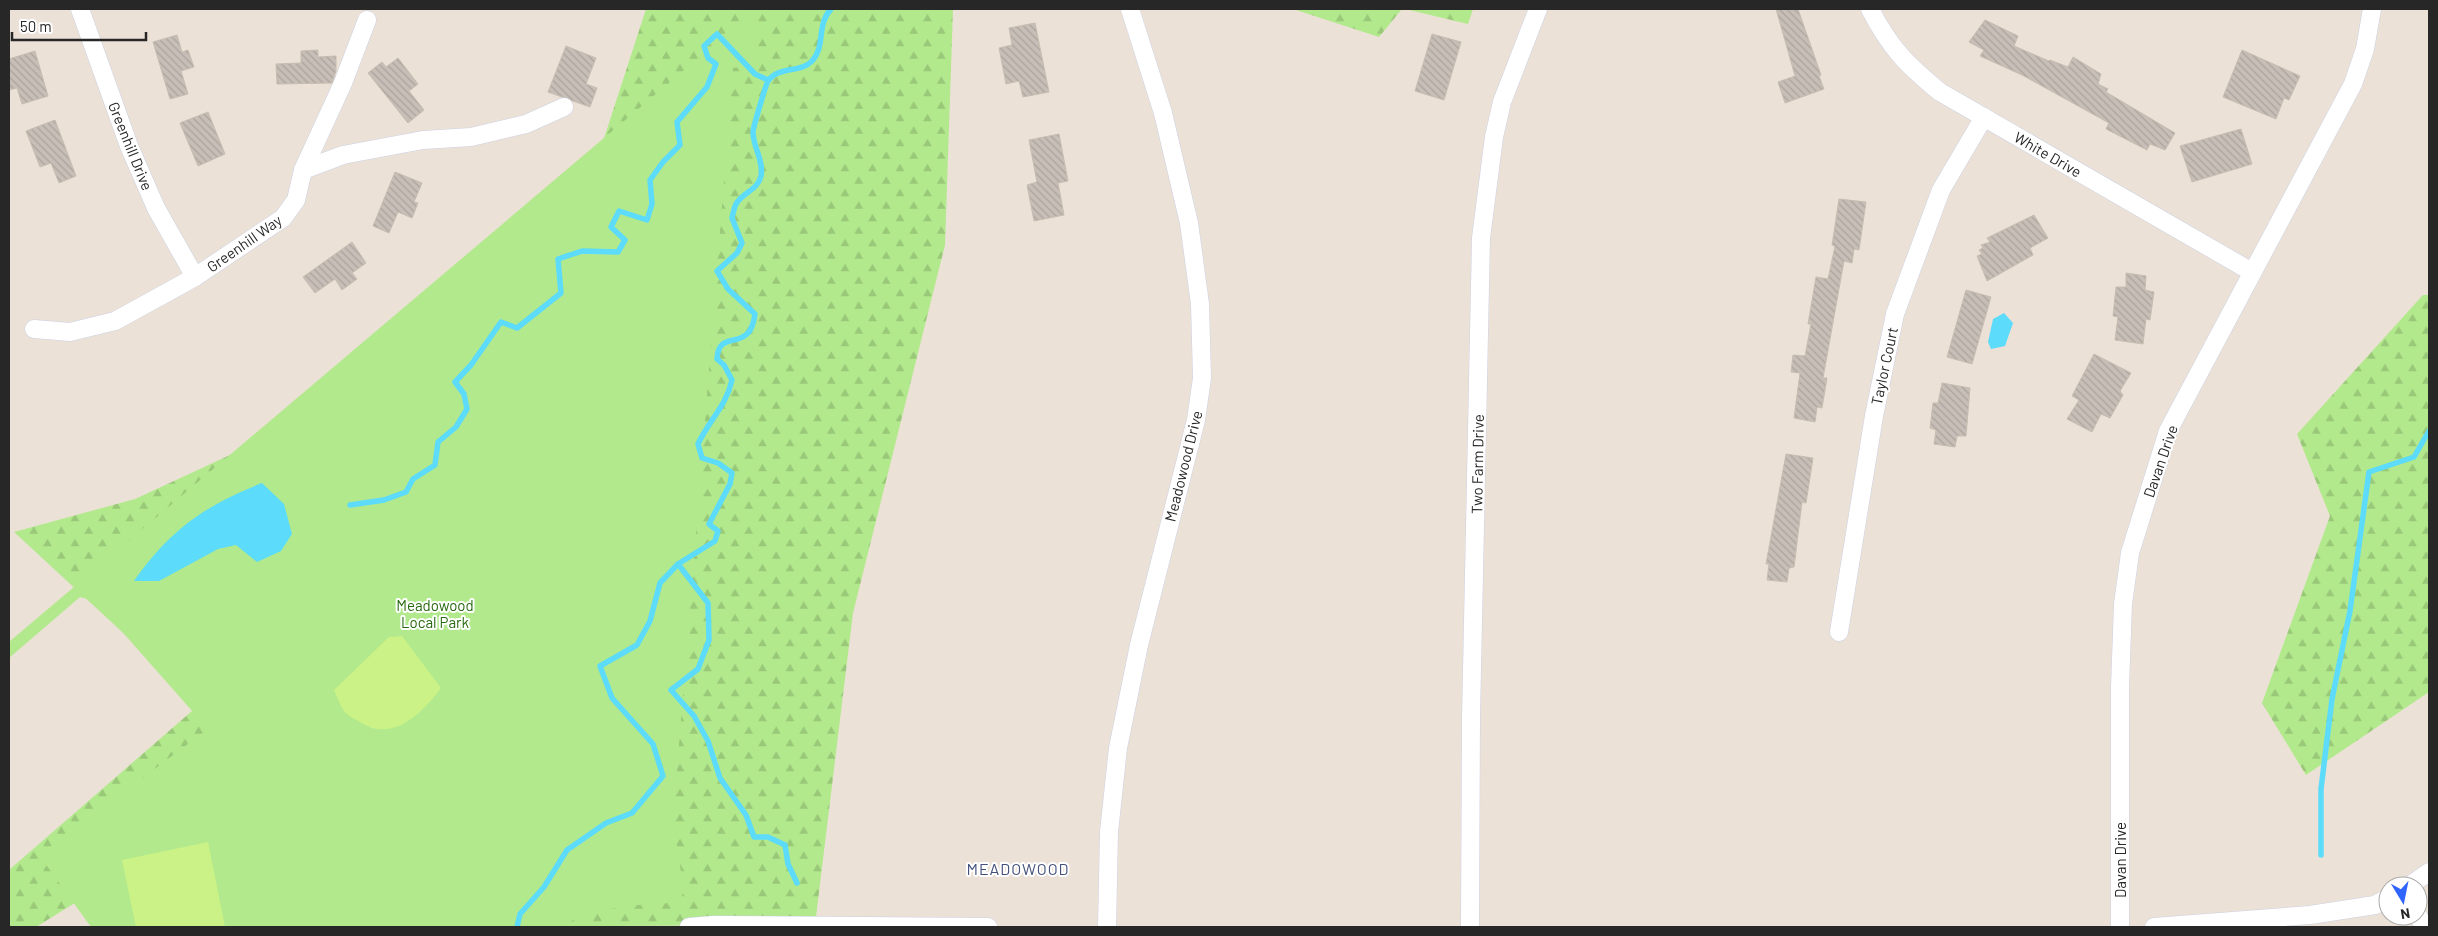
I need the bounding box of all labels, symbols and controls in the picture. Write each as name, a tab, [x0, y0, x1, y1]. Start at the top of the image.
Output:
scale bar	[12, 10, 146, 42]
text: 50 m	[20, 17, 52, 35]
street label: Greenhill Drive	[105, 99, 157, 193]
street label: White Drive	[2011, 128, 2085, 180]
street label: Greenhill Way	[203, 211, 285, 275]
street label: Taylor Court	[1867, 325, 1901, 407]
street label: Meadowood Drive	[1160, 409, 1206, 523]
street label: Two Farm Drive	[1467, 414, 1487, 514]
street label: Davan Drive	[2139, 422, 2181, 500]
park label: Meadowood Local Park	[396, 596, 474, 631]
street label: Davan Drive	[2111, 822, 2129, 898]
district label: MEADOWOOD	[966, 859, 1070, 878]
north arrow	[2378, 876, 2428, 926]
text: N	[2399, 905, 2411, 923]

